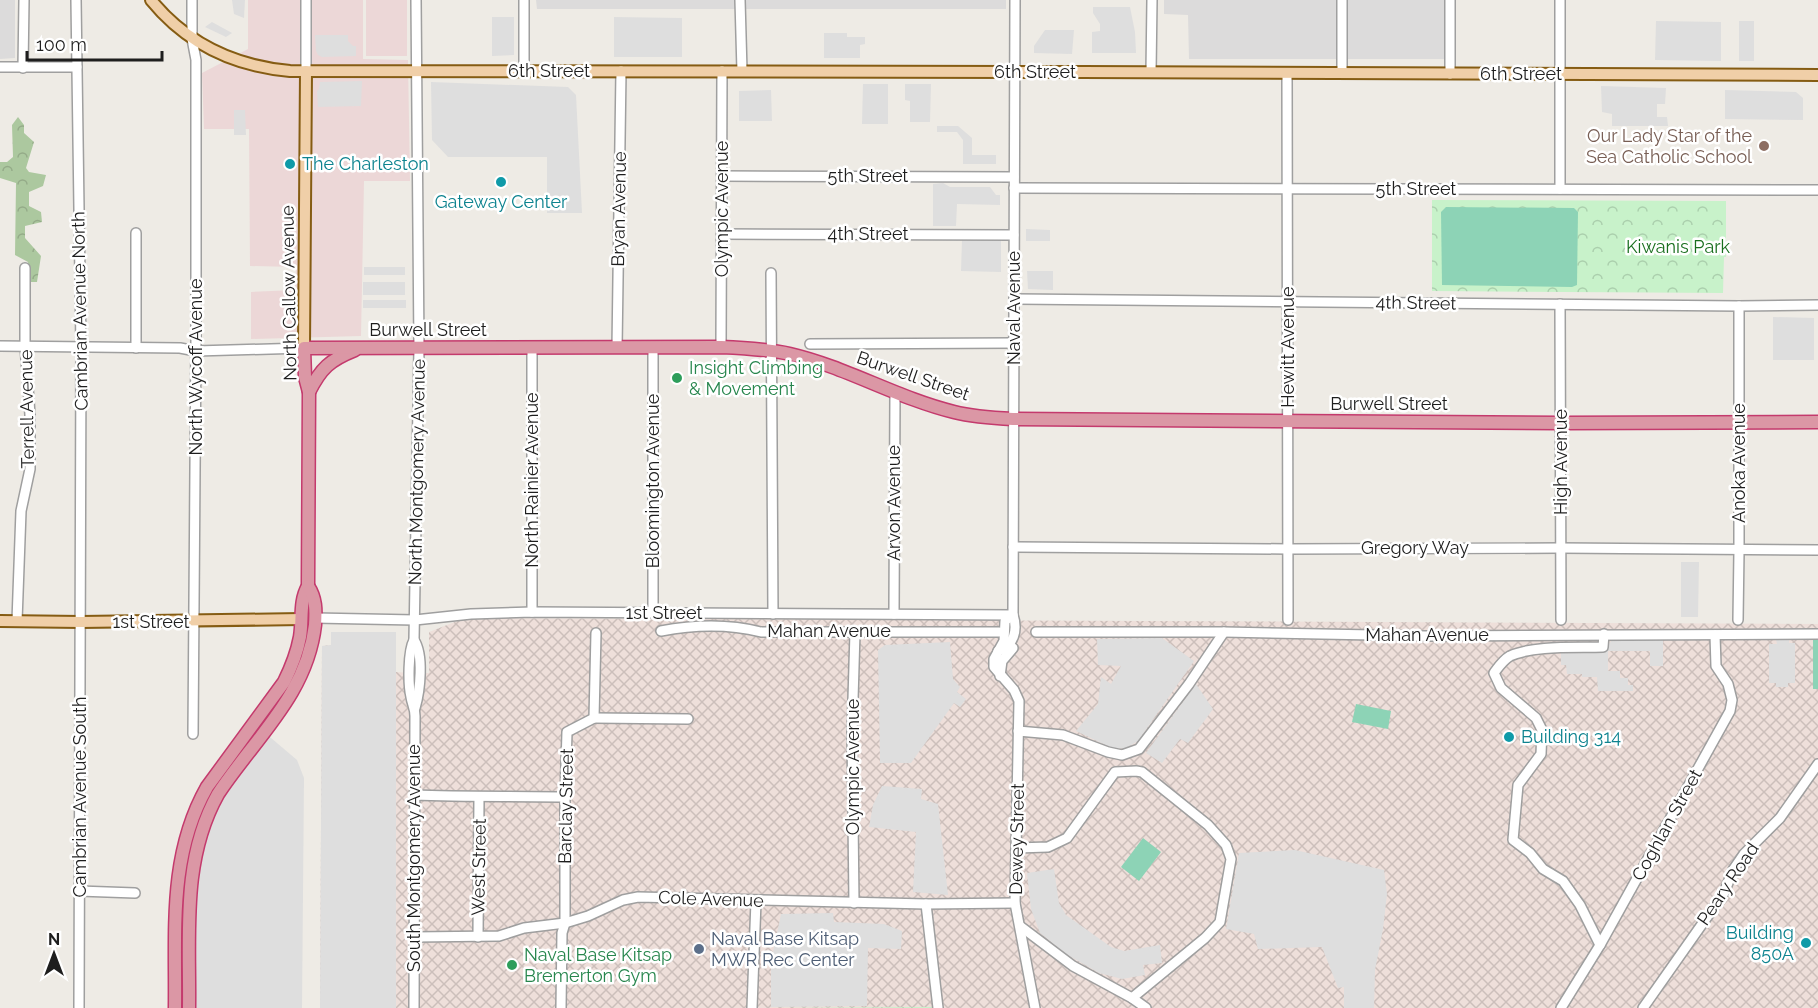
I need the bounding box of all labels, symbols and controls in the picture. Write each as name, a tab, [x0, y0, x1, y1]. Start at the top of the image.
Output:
scale bar	[27, 24, 162, 62]
text: 100 m	[36, 34, 87, 55]
street label: 6th Street	[508, 60, 590, 81]
street label: 6th Street	[994, 61, 1076, 82]
street label: 6th Street	[1480, 63, 1562, 84]
place label: Our Lady Star of the Sea Catholic School	[1586, 125, 1752, 167]
marker: Our Lady Star of the Sea Catholic School	[1757, 139, 1771, 153]
street label: Olympic Avenue	[711, 140, 732, 277]
street label: Bryan Avenue	[607, 151, 630, 267]
place label: The Charleston	[302, 153, 429, 174]
marker: The Charleston	[283, 157, 297, 171]
street label: 5th Street	[828, 165, 908, 186]
marker: Gateway Center	[494, 175, 508, 189]
street label: 5th Street	[1376, 178, 1456, 199]
place label: Gateway Center	[435, 191, 568, 212]
street label: North Callow Avenue	[276, 205, 301, 381]
street label: Cambrian Avenue North	[67, 211, 92, 411]
street label: 4th Street	[828, 223, 908, 244]
park label: Kiwanis Park	[1626, 236, 1731, 257]
street label: Naval Avenue	[1003, 251, 1024, 365]
street label: North Wycoff Avenue	[185, 278, 206, 455]
street label: Hewitt Avenue	[1277, 286, 1298, 408]
street label: 4th Street	[1375, 291, 1457, 314]
street label: Burwell Street	[369, 319, 487, 340]
street label: Burwell Street	[854, 346, 972, 405]
street label: Terrell Avenue	[15, 349, 38, 469]
place label: Insight Climbing & Movement	[689, 357, 823, 399]
street label: North Montgomery Avenue	[404, 358, 429, 585]
marker: Insight Climbing & Movement	[670, 371, 684, 385]
street label: North Rainier Avenue	[521, 392, 542, 568]
street label: Bloomington Avenue	[642, 393, 663, 568]
street label: Burwell Street	[1330, 393, 1448, 414]
street label: Anoka Avenue	[1728, 403, 1749, 523]
street label: High Avenue	[1550, 409, 1571, 515]
street label: Arvon Avenue	[883, 444, 904, 561]
street label: Gregory Way	[1361, 537, 1469, 558]
street label: 1st Street	[626, 602, 702, 623]
street label: 1st Street	[113, 611, 189, 632]
street label: Mahan Avenue	[767, 620, 891, 641]
street label: Mahan Avenue	[1365, 624, 1489, 645]
street label: Cambrian Avenue South	[69, 697, 90, 898]
street label: Olympic Avenue	[842, 698, 863, 835]
place label: Building 314	[1521, 726, 1621, 747]
marker: Building 314	[1502, 730, 1516, 744]
street label: South Montgomery Avenue	[403, 744, 424, 972]
street label: Barclay Street	[554, 748, 577, 864]
street label: Coghlan Street	[1627, 765, 1706, 884]
street label: Dewey Street	[1005, 783, 1028, 895]
street label: West Street	[467, 818, 490, 916]
street label: Peary Road	[1692, 839, 1763, 929]
street label: Cole Avenue	[658, 886, 765, 911]
place label: Building 850A	[1726, 922, 1794, 964]
north arrow	[24, 924, 84, 984]
place label: Naval Base Kitsap MWR Rec Center	[711, 928, 859, 970]
text: N	[48, 930, 60, 949]
marker: Building 850A	[1799, 936, 1813, 950]
marker: Naval Base Kitsap MWR Rec Center	[692, 942, 706, 956]
place label: Naval Base Kitsap Bremerton Gym	[524, 944, 672, 986]
marker: Naval Base Kitsap Bremerton Gym	[505, 958, 519, 972]

